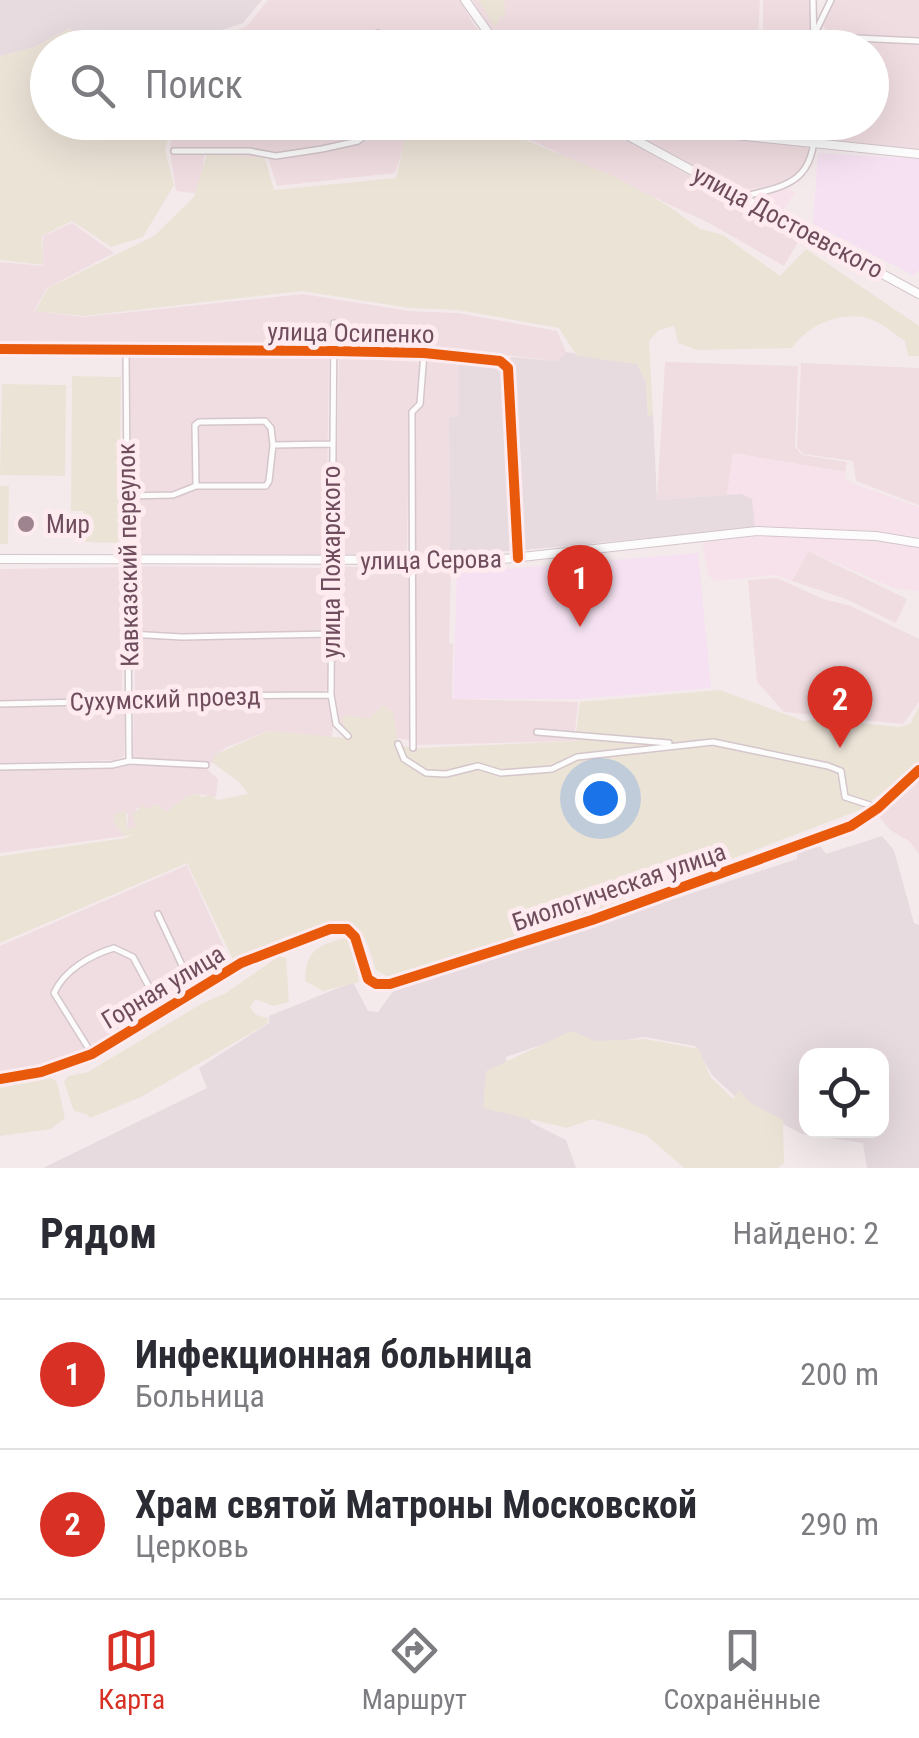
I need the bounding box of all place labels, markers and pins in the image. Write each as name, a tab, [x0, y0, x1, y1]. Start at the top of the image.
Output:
place label: Мир	[46, 510, 90, 539]
marker: Мир	[15, 513, 37, 535]
pin: 1	[548, 544, 612, 627]
pin: 2	[808, 666, 872, 748]

